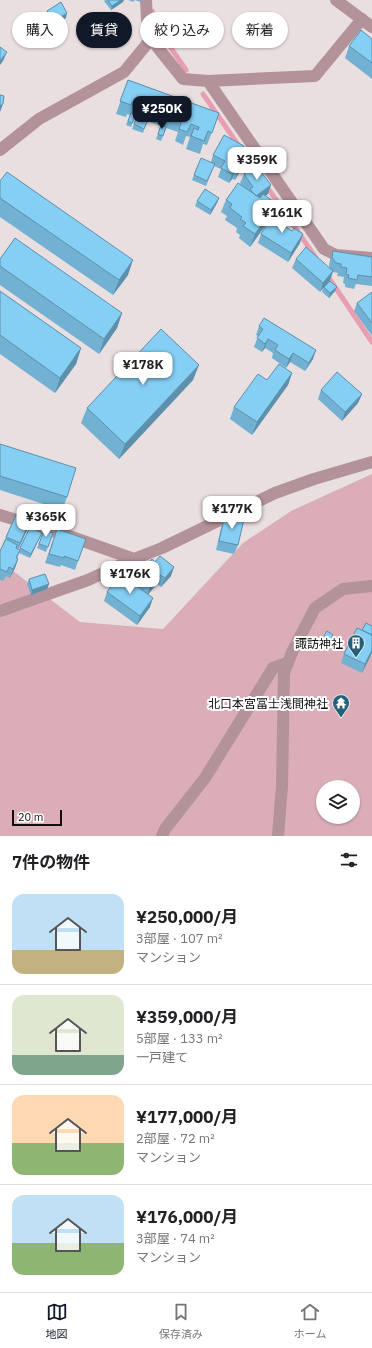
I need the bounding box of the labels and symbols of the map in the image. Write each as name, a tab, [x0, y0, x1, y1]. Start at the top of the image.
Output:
pin: ¥250K	[134, 96, 190, 130]
pin: ¥359K	[229, 147, 285, 181]
pin: ¥161K	[254, 200, 310, 234]
pin: ¥178K	[115, 352, 171, 386]
pin: ¥177K	[204, 496, 260, 530]
pin: ¥365K	[18, 504, 74, 538]
pin: ¥176K	[102, 561, 158, 595]
building icon: 諏訪神社	[346, 633, 366, 658]
place label: 諏訪神社	[295, 636, 343, 651]
temple icon: 北口本宮冨士浅間神社	[331, 693, 351, 718]
place label: 北口本宮冨士浅間神社	[208, 696, 328, 711]
scale bar	[12, 808, 62, 827]

